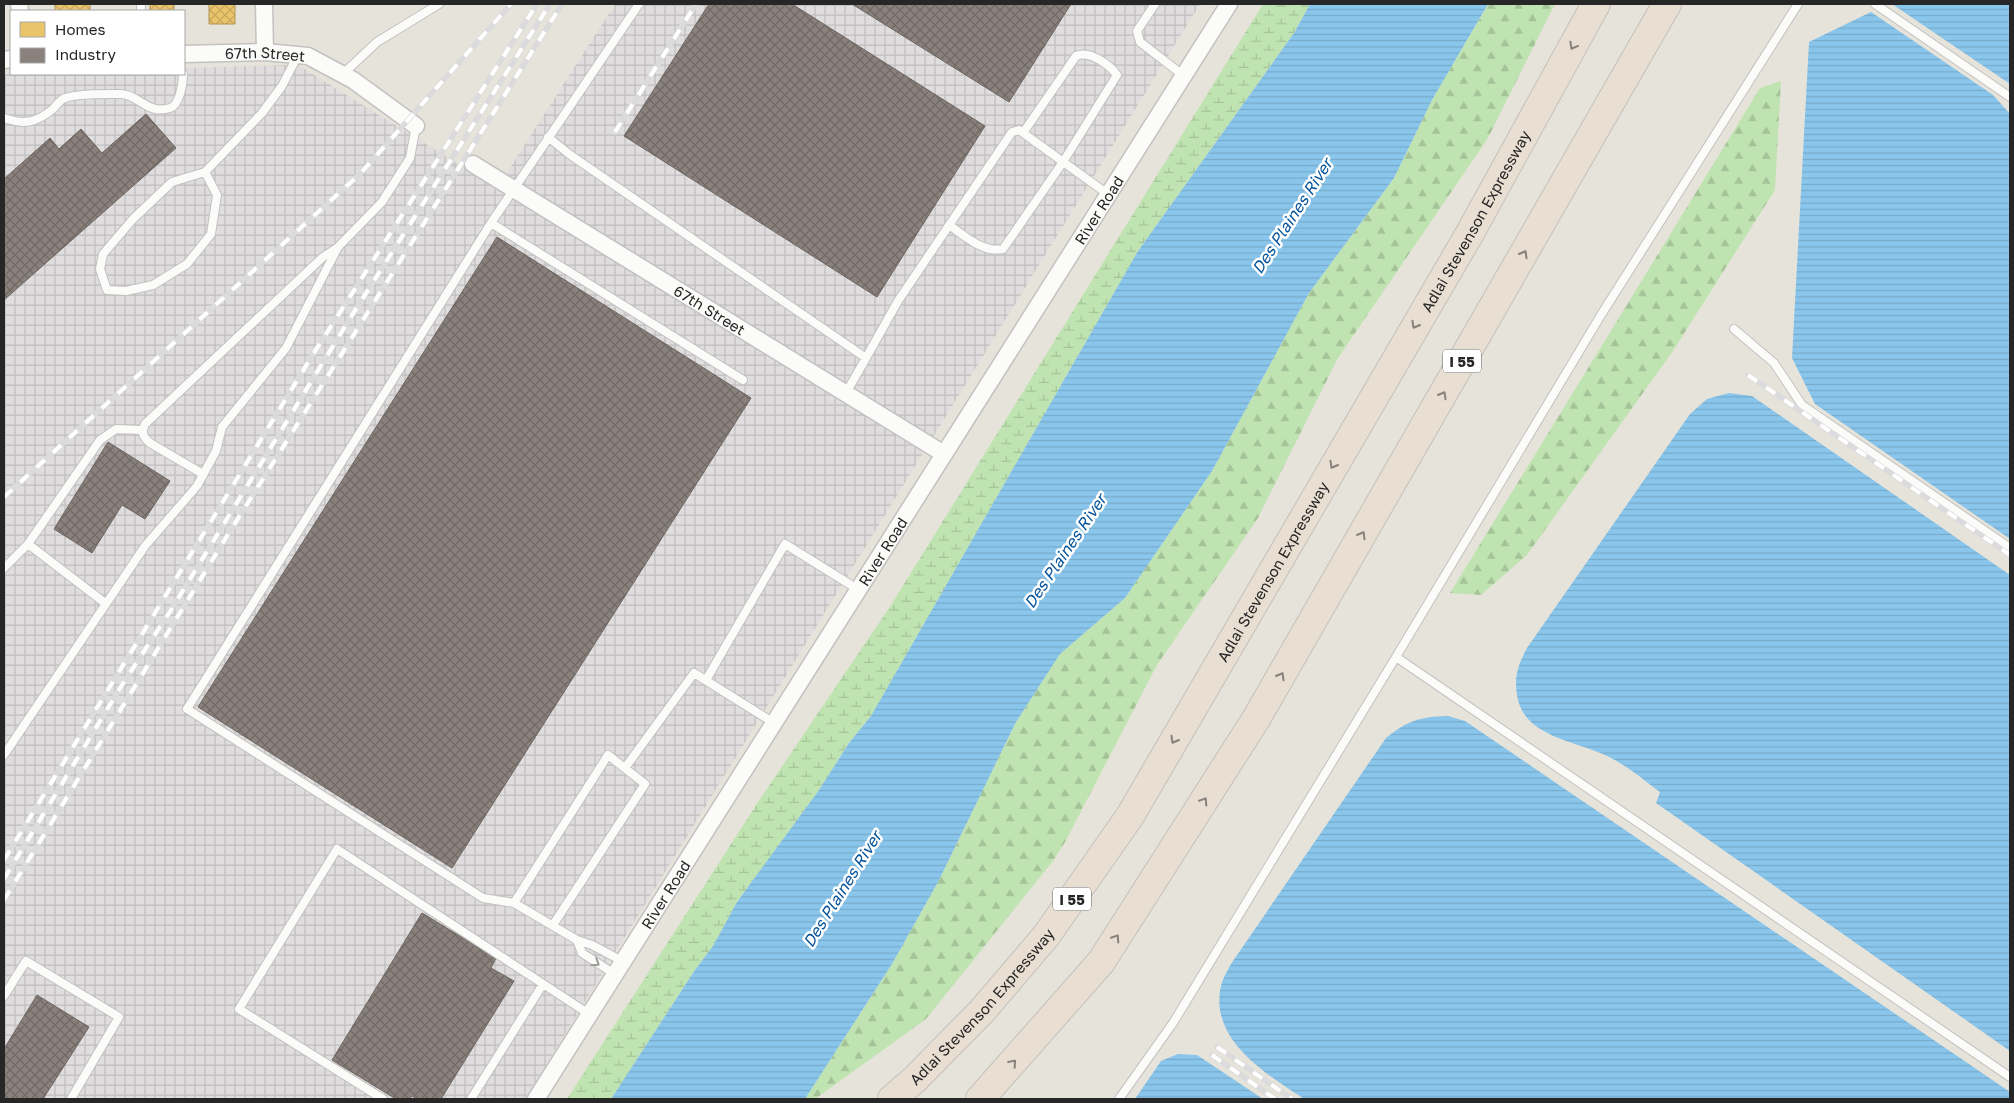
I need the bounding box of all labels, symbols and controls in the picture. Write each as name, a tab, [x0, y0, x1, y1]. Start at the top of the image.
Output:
legend	[10, 10, 185, 75]
text: Homes	[55, 20, 105, 38]
one-way arrow	[1569, 41, 1579, 50]
street label: 67th Street	[225, 43, 306, 65]
text: Industry	[55, 45, 116, 63]
street label: Adlai Stevenson Expressway	[1417, 127, 1534, 315]
water label: Des Plaines River	[1247, 153, 1338, 277]
street label: River Road	[1070, 173, 1127, 248]
one-way arrow	[1517, 250, 1527, 259]
street label: 67th Street	[671, 281, 749, 339]
one-way arrow	[1412, 320, 1422, 329]
road number: I 55	[1443, 350, 1481, 372]
one-way arrow	[1436, 391, 1446, 400]
one-way arrow	[1330, 460, 1340, 469]
street label: Adlai Stevenson Expressway	[1213, 478, 1332, 665]
water label: Des Plaines River	[1020, 488, 1112, 612]
street label: River Road	[854, 514, 911, 589]
one-way arrow	[1355, 532, 1365, 541]
one-way arrow	[1274, 673, 1284, 682]
one-way arrow	[1171, 734, 1181, 743]
one-way arrow	[1197, 797, 1207, 806]
water label: Des Plaines River	[798, 825, 887, 951]
street label: River Road	[637, 857, 694, 932]
road number: I 55	[1053, 888, 1091, 911]
street label: Adlai Stevenson Expressway	[906, 924, 1058, 1088]
one-way arrow	[1110, 934, 1120, 943]
one-way arrow	[591, 956, 600, 966]
one-way arrow	[1007, 1059, 1016, 1068]

